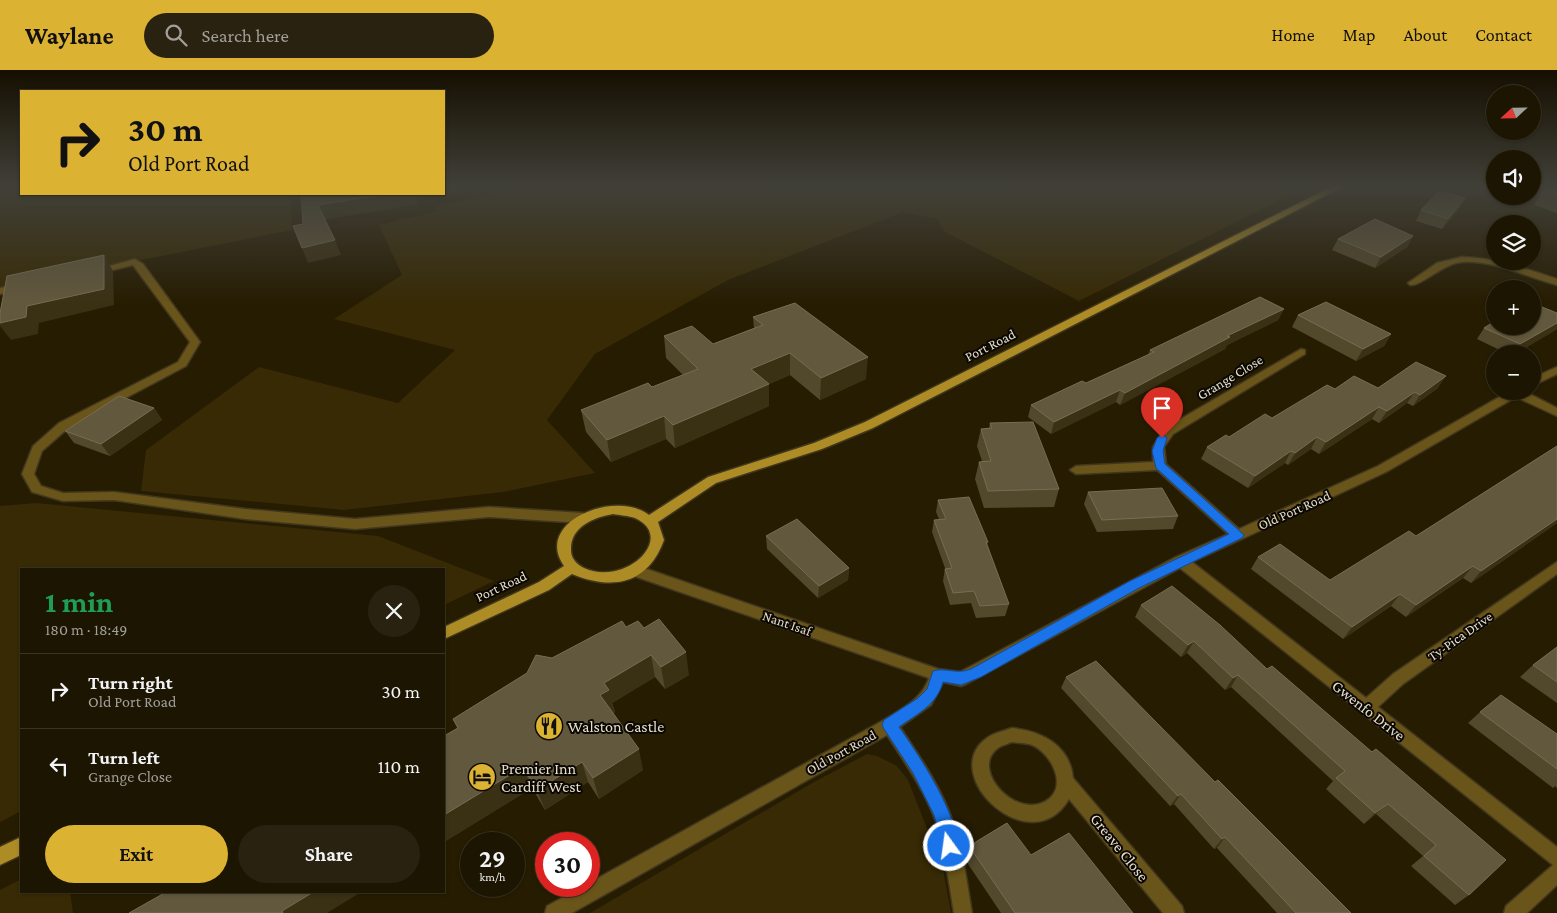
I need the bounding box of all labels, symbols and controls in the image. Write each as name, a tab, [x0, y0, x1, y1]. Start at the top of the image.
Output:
search box	[144, 13, 494, 58]
icon: search	[162, 21, 190, 49]
text: Waylane	[25, 22, 114, 49]
text: Search here	[202, 25, 289, 46]
text: Home	[1272, 25, 1315, 45]
text: Map	[1343, 25, 1375, 45]
text: About	[1403, 25, 1447, 45]
text: Contact	[1475, 25, 1532, 45]
north arrow	[1486, 85, 1541, 140]
map controls	[1486, 85, 1541, 400]
icon: right	[45, 110, 110, 175]
text: 30 m	[128, 110, 203, 149]
button: sound	[1486, 150, 1541, 205]
text: Old Port Road	[128, 151, 250, 176]
button: layers	[1486, 215, 1541, 270]
button: +	[1486, 280, 1541, 335]
street label: Port Road	[962, 325, 1018, 364]
button: −	[1486, 345, 1541, 400]
street label: Grange Close	[1194, 351, 1266, 403]
pin	[1141, 387, 1183, 438]
icon: arrive	[1148, 394, 1176, 422]
street label: Old Port Road	[1255, 487, 1333, 533]
street label: Port Road	[473, 567, 530, 605]
text: 1 min	[45, 585, 113, 618]
button: close	[368, 585, 420, 637]
street label: Nant Isaf	[760, 607, 814, 639]
street label: Ty-Pica Drive	[1425, 608, 1495, 664]
text: 180 m · 18:49	[45, 621, 127, 638]
text: Turn right	[88, 672, 173, 693]
icon: right	[45, 677, 73, 705]
street label: Gwenfo Drive	[1329, 677, 1408, 744]
text: 30 m	[381, 681, 420, 702]
text: Old Port Road	[88, 693, 176, 710]
restaurant icon: Walston Castle	[534, 711, 564, 741]
place label: Walston Castle	[568, 718, 664, 735]
street label: Old Port Road	[803, 726, 879, 778]
text: Turn left	[88, 747, 160, 768]
icon: left	[45, 752, 73, 780]
text: 110 m	[378, 756, 420, 777]
place label: Premier Inn Cardiff West	[501, 760, 582, 795]
hotel icon: Premier Inn Cardiff West	[467, 762, 497, 792]
text: Grange Close	[88, 768, 172, 785]
street label: Greave Close	[1087, 810, 1152, 885]
position arrow	[922, 819, 974, 871]
button: Exit	[45, 825, 228, 883]
button: Share	[238, 825, 420, 883]
speed limit sign: 30	[535, 832, 600, 897]
text: 29	[479, 845, 506, 872]
text: km/h	[480, 870, 505, 884]

